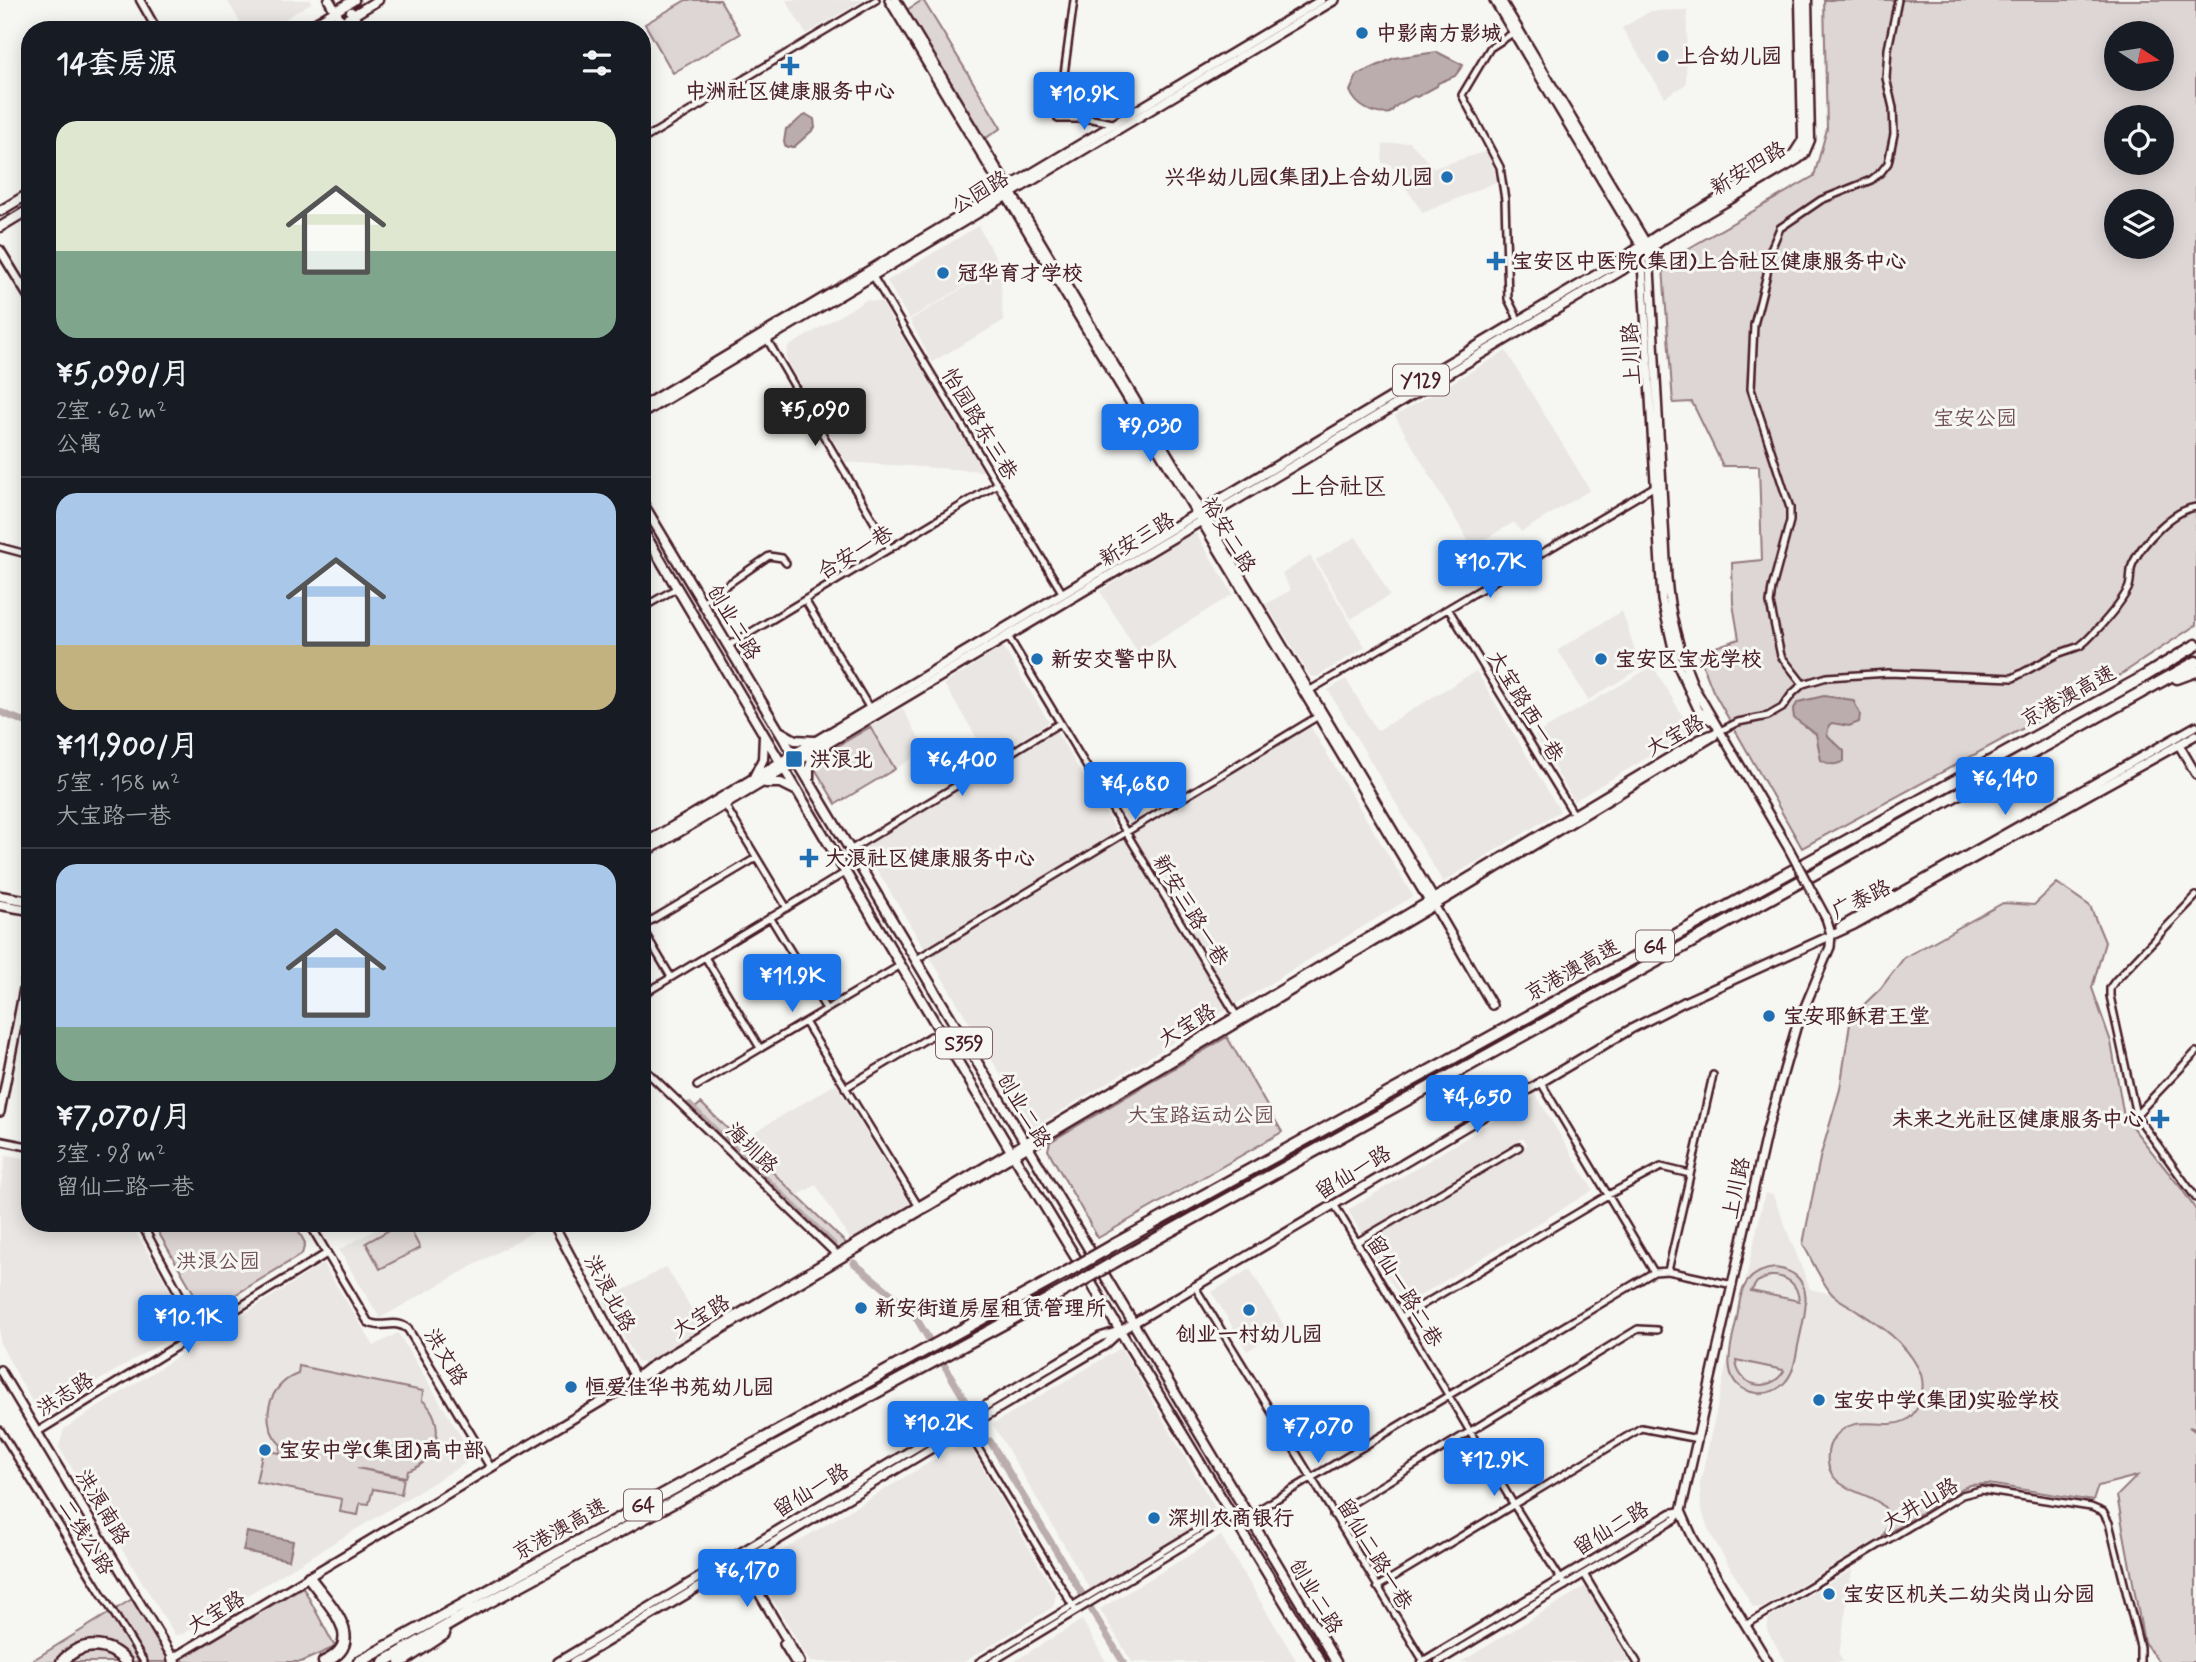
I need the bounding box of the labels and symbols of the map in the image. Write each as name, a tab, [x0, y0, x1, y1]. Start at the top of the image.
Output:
place label: 中影南方影城	[1376, 20, 1502, 48]
north arrow	[2104, 21, 2174, 91]
marker: 中影南方影城	[1354, 25, 1370, 41]
place label: 上合幼儿园	[1677, 43, 1782, 71]
marker: 上合幼儿园	[1655, 48, 1671, 64]
marker: 中洲社区健康服务中心	[780, 56, 800, 76]
pin: ¥10.9K	[1027, 72, 1141, 132]
place label: 中洲社区健康服务中心	[685, 78, 895, 106]
street label: 新安四路	[1705, 135, 1792, 202]
place label: 兴华幼儿园(集团)上合幼儿园	[1165, 164, 1433, 192]
street label: 公园路	[946, 165, 1015, 221]
marker: 兴华幼儿园(集团)上合幼儿园	[1439, 169, 1455, 185]
place label: 宝安区中医院(集团)上合社区健康服务中心	[1512, 248, 1906, 276]
marker: 宝安区中医院(集团)上合社区健康服务中心	[1486, 251, 1506, 271]
place label: 冠华育才学校	[957, 260, 1083, 288]
marker: 冠华育才学校	[935, 265, 951, 281]
street label: 上川路	[1616, 322, 1648, 386]
street label: 怡园路东三巷	[935, 363, 1024, 486]
road number: Y129	[1393, 364, 1449, 396]
pin: ¥5,090	[758, 388, 872, 448]
pin: ¥9,030	[1093, 405, 1207, 464]
park label: 宝安公园	[1933, 405, 2017, 433]
district label: 上合社区	[1291, 472, 1387, 503]
street label: 裕安二路	[1195, 492, 1262, 579]
street label: 新安三路	[1094, 506, 1181, 573]
street label: 合安一巷	[812, 519, 899, 586]
pin: ¥10.7K	[1433, 540, 1547, 600]
street label: 创业二路	[700, 579, 767, 666]
street label: 大宝路西一巷	[1481, 645, 1570, 768]
place label: 新安交警中队	[1051, 646, 1177, 674]
place label: 宝安区宝龙学校	[1615, 646, 1762, 674]
marker: 新安交警中队	[1029, 651, 1045, 667]
marker: 宝安区宝龙学校	[1593, 651, 1609, 667]
street label: 京港澳高速	[2016, 659, 2121, 735]
street label: 大宝路	[1641, 708, 1710, 763]
pin: ¥6,400	[905, 738, 1019, 798]
place label: 洪浪北	[810, 746, 873, 774]
marker: 洪浪北	[784, 749, 804, 769]
pin: ¥6,140	[1948, 758, 2062, 817]
pin: ¥4,680	[1078, 762, 1192, 822]
place label: 大浪社区健康服务中心	[825, 845, 1035, 873]
marker: 大浪社区健康服务中心	[799, 848, 819, 868]
street label: 新安三路一巷	[1146, 849, 1235, 972]
street label: 广泰路	[1827, 874, 1896, 926]
road number: G4	[1636, 930, 1674, 962]
street label: 京港澳高速	[1520, 933, 1625, 1009]
pin: ¥11.9K	[735, 954, 849, 1014]
street label: 大宝路	[1153, 998, 1222, 1054]
place label: 宝安耶稣君王堂	[1783, 1003, 1930, 1031]
marker: 宝安耶稣君王堂	[1761, 1008, 1777, 1024]
road number: S359	[936, 1028, 992, 1058]
street label: 创业二路	[990, 1067, 1057, 1154]
pin: ¥4,650	[1420, 1076, 1534, 1135]
park label: 大宝路运动公园	[1128, 1102, 1275, 1130]
place label: 未来之光社区健康服务中心	[1892, 1106, 2144, 1134]
marker: 未来之光社区健康服务中心	[2150, 1109, 2170, 1129]
street label: 海圳路	[719, 1117, 784, 1181]
street label: 留仙一路	[1310, 1139, 1397, 1206]
street label: 上川路	[1717, 1154, 1757, 1222]
street label: 留仙一路二巷	[1360, 1230, 1449, 1353]
park label: 洪浪公园	[176, 1248, 260, 1276]
street label: 洪浪北路	[577, 1250, 641, 1337]
street label: 大宝路	[667, 1289, 736, 1345]
place label: 新安街道房屋租赁管理所	[875, 1295, 1106, 1323]
pin: ¥10.1K	[131, 1296, 245, 1355]
marker: 新安街道房屋租赁管理所	[853, 1300, 869, 1316]
marker: 创业一村幼儿园	[1241, 1302, 1257, 1318]
place label: 创业一村幼儿园	[1176, 1321, 1323, 1349]
street label: 洪文路	[417, 1323, 473, 1392]
street label: 洪志路	[31, 1366, 100, 1423]
place label: 恒爱佳华书苑幼儿园	[585, 1374, 774, 1402]
marker: 恒爱佳华书苑幼儿园	[563, 1379, 579, 1395]
place label: 宝安中学(集团)实验学校	[1833, 1387, 2059, 1415]
marker: 宝安中学(集团)实验学校	[1811, 1392, 1827, 1408]
pin: ¥10.2K	[881, 1402, 995, 1461]
pin: ¥7,070	[1261, 1406, 1375, 1465]
place label: 宝安中学(集团)高中部	[279, 1437, 484, 1465]
pin: ¥12.9K	[1437, 1438, 1551, 1498]
marker: 宝安中学(集团)高中部	[257, 1442, 273, 1458]
street label: 留仙一路	[768, 1457, 855, 1524]
street label: 洪浪南路	[69, 1464, 136, 1551]
street label: 大井山路	[1877, 1472, 1964, 1538]
road number: G4	[624, 1490, 662, 1520]
street label: 京港澳高速	[508, 1492, 613, 1568]
street label: 留仙二路一巷	[1330, 1493, 1419, 1616]
street label: 二线公路	[51, 1494, 119, 1581]
street label: 留仙二路	[1568, 1495, 1655, 1562]
place label: 深圳农商银行	[1168, 1505, 1294, 1533]
marker: 深圳农商银行	[1146, 1510, 1162, 1526]
pin: ¥6,170	[690, 1550, 804, 1609]
street label: 创业二路	[1282, 1553, 1349, 1640]
place label: 宝安区机关二幼尖岗山分园	[1843, 1581, 2095, 1609]
street label: 大宝路	[182, 1585, 251, 1641]
marker: 宝安区机关二幼尖岗山分园	[1821, 1586, 1837, 1602]

